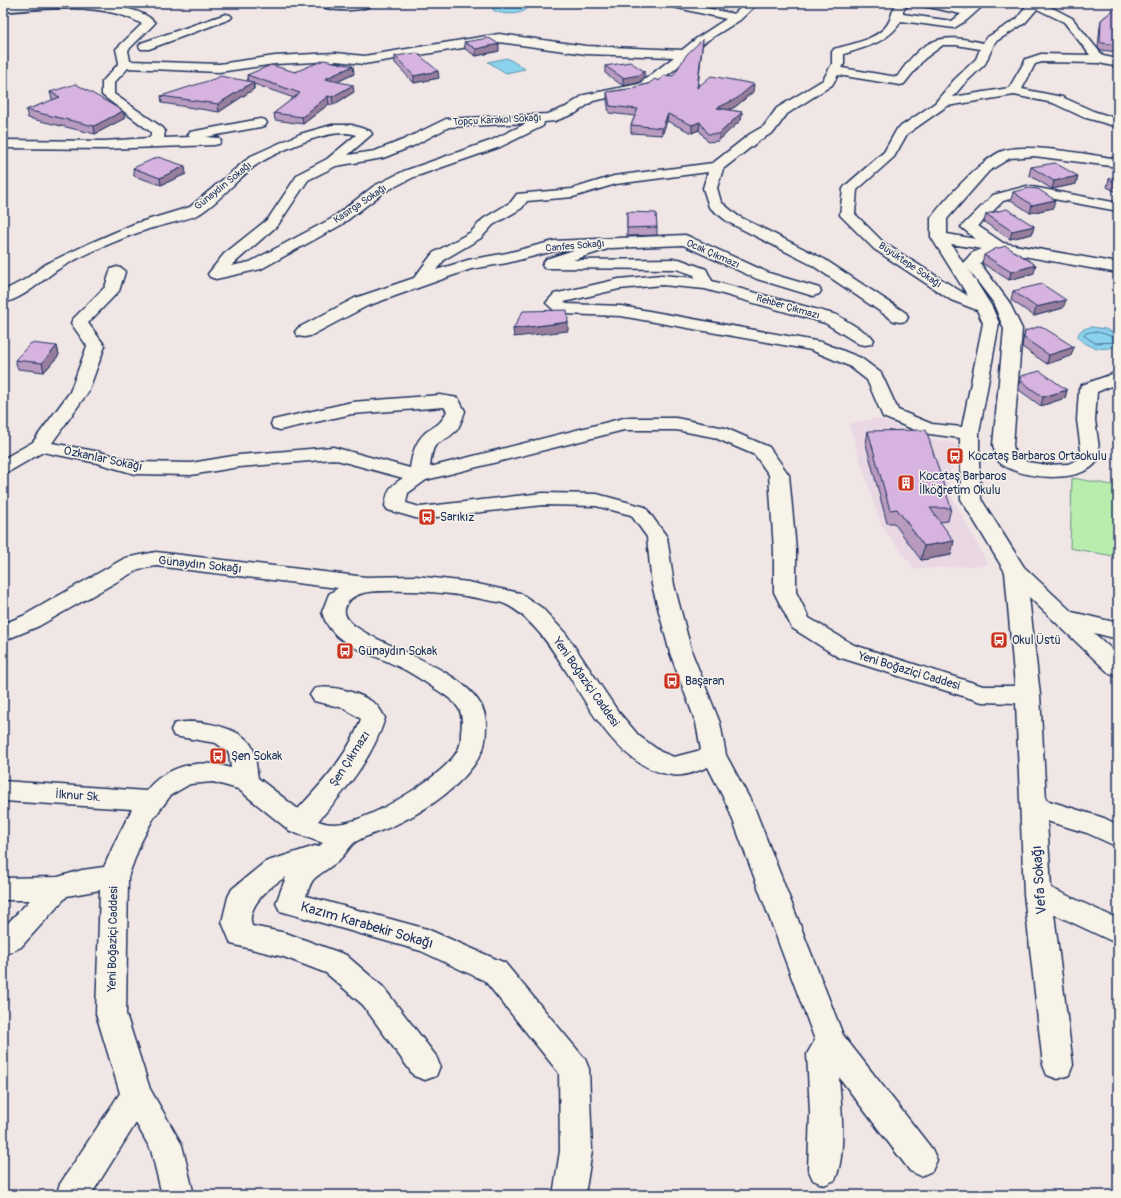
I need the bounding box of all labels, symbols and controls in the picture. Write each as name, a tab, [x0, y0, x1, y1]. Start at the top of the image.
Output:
street label: Topçu Karakol Sokağı	[452, 112, 542, 128]
street label: Günaydın Sokağı	[192, 159, 254, 213]
street label: Kasırga Sokağı	[331, 182, 389, 226]
street label: Canfes Sokağı	[545, 237, 605, 255]
street label: Ocak Çıkmazı	[685, 237, 741, 271]
street label: Büyüktepe Sokağı	[876, 240, 944, 290]
street label: Rehber Çıkmazı	[755, 292, 821, 322]
street label: Özkanlar Sokağı	[62, 442, 144, 475]
bus stop icon: Kocataş Barbaros Ortaokulu	[945, 446, 965, 466]
place label: Kocataş Barbaros Ortaokulu	[968, 449, 1107, 464]
place label: Kocataş Barbaros İlköğretim Okulu	[919, 469, 1007, 498]
building icon: Kocataş Barbaros İlköğretim Okulu	[896, 473, 916, 493]
bus stop icon: Sarıkız	[417, 507, 437, 527]
place label: Sarıkız	[440, 510, 475, 525]
street label: Günaydın Sokağı	[158, 553, 242, 577]
bus stop icon: Okul Üstü	[989, 630, 1009, 650]
place label: Okul Üstü	[1012, 632, 1061, 648]
street label: Yeni Boğaziçi Caddesi	[549, 634, 622, 730]
bus stop icon: Günaydın Sokak	[335, 641, 355, 661]
place label: Günaydın Sokak	[358, 644, 437, 659]
street label: Yeni Boğaziçi Caddesi	[855, 648, 962, 694]
bus stop icon: Başaran	[662, 671, 682, 691]
place label: Başaran	[685, 674, 725, 689]
street label: Şen Çıkmazı	[326, 728, 374, 790]
bus stop icon: Şen Sokak	[208, 746, 228, 766]
place label: Şen Sokak	[231, 749, 282, 764]
street label: İlknur Sk.	[55, 786, 101, 805]
street label: Vefa Sokağı	[1028, 845, 1050, 915]
street label: Yeni Boğaziçi Caddesi	[105, 886, 121, 993]
street label: Kazım Karabekir Sokağı	[299, 898, 435, 952]

